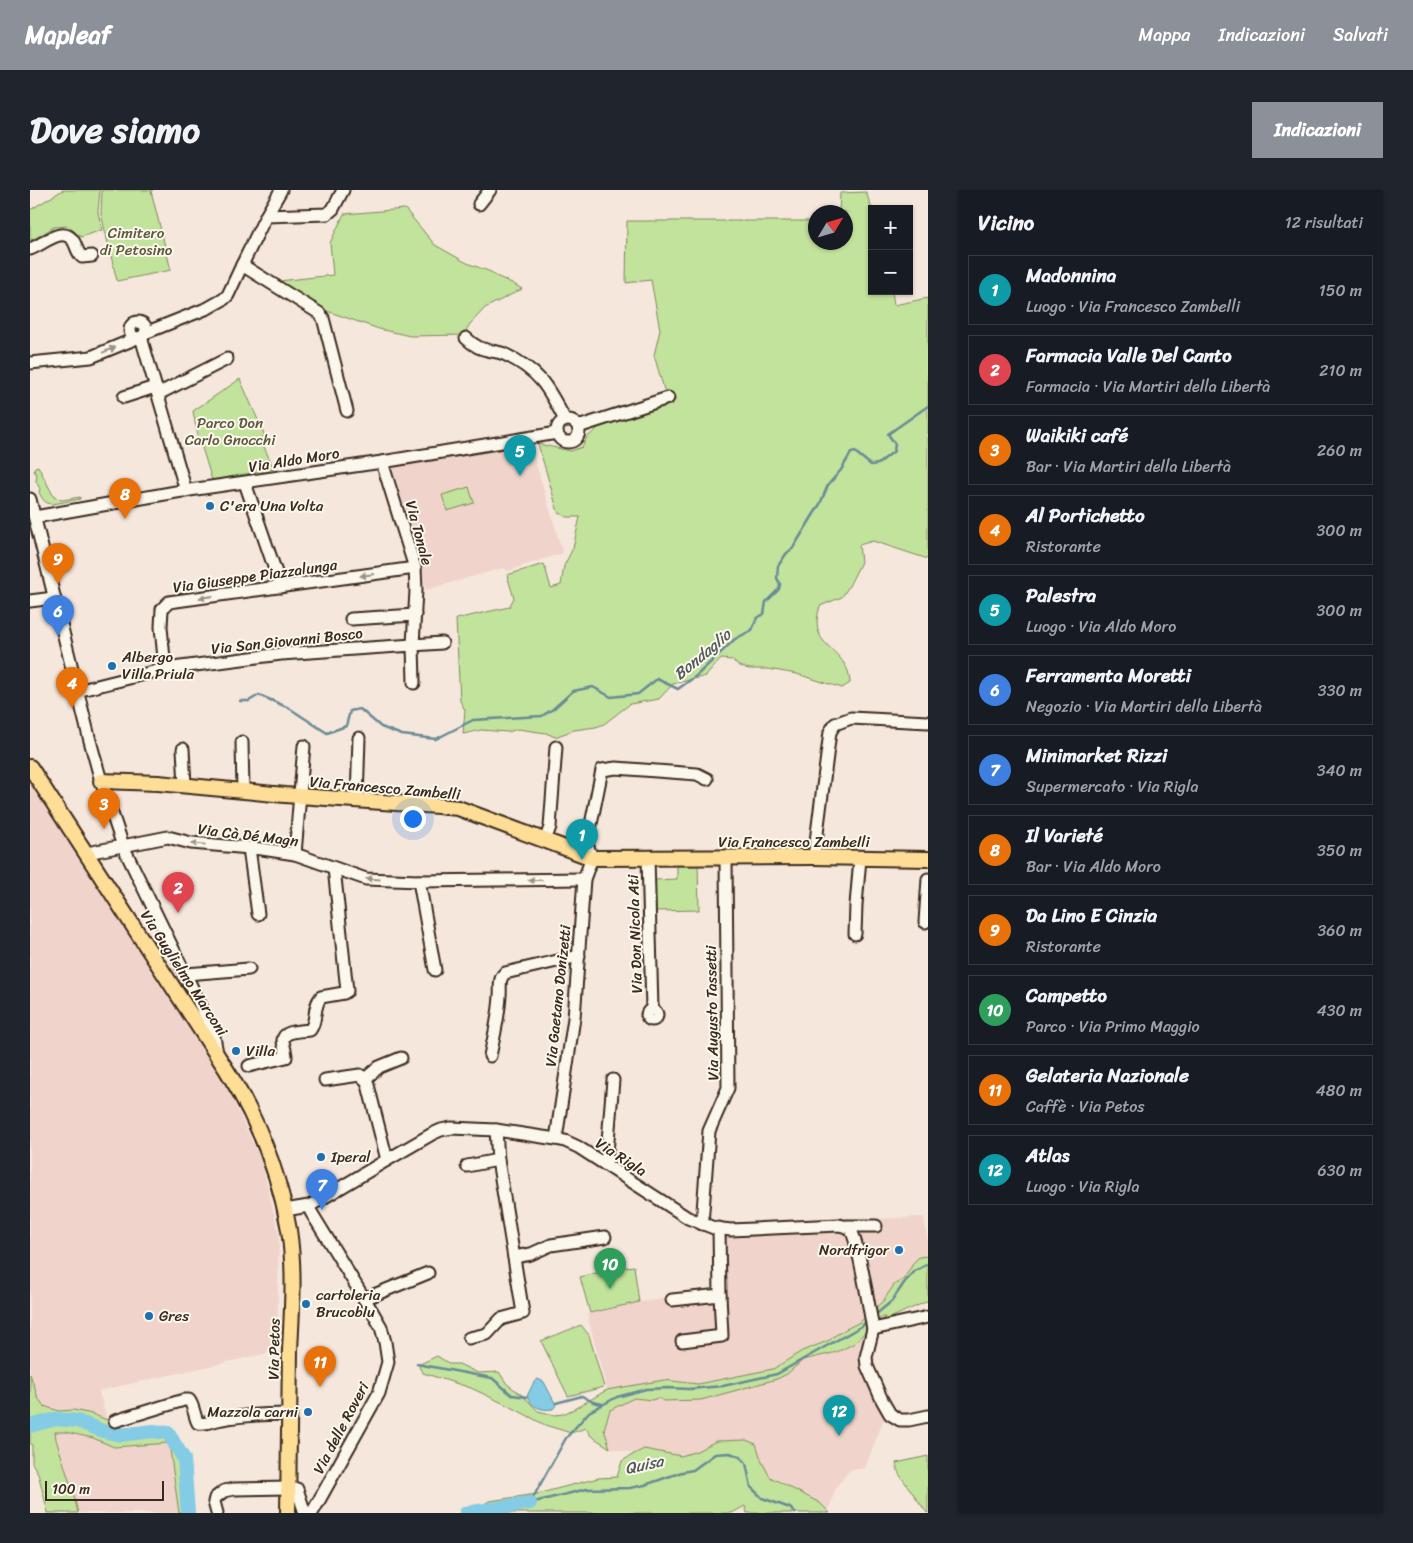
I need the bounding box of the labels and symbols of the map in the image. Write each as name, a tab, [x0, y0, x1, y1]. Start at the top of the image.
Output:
north arrow	[808, 205, 853, 250]
park label: Cimitero di Petosino	[100, 220, 173, 263]
one-way arrow	[102, 346, 117, 354]
park label: Parco Don Carlo Gnocchi	[185, 410, 276, 453]
pin: 5	[504, 435, 536, 476]
street label: Via Aldo Moro	[247, 440, 342, 480]
pin: 8	[109, 478, 141, 519]
place label: C'era Una Volta	[220, 493, 324, 519]
street label: Via Tonale	[398, 498, 440, 569]
marker: C'era Una Volta	[204, 500, 216, 512]
pin: 9	[42, 543, 74, 584]
street label: Via Giuseppe Piazzalunga	[171, 552, 339, 600]
one-way arrow	[358, 571, 374, 579]
one-way arrow	[197, 594, 213, 602]
pin: 6	[42, 595, 74, 636]
street label: Via San Giovanni Bosco	[210, 620, 365, 662]
water label: Bondaglio	[667, 620, 739, 688]
place label: Albergo Villa Priula	[121, 644, 194, 687]
marker: Albergo Villa Priula	[106, 660, 118, 672]
pin: 4	[56, 667, 88, 708]
street label: Via Francesco Zambelli	[308, 768, 462, 808]
pin: 3	[88, 788, 120, 829]
your location	[400, 806, 426, 832]
street label: Via Cà Dé Magn	[196, 816, 300, 854]
pin: 1	[566, 819, 598, 860]
street label: Via Francesco Zambelli	[718, 829, 871, 855]
one-way arrow	[189, 840, 205, 848]
pin: 2	[162, 872, 194, 913]
street label: Via Don Nicola Ati	[620, 873, 650, 994]
one-way arrow	[364, 874, 380, 882]
one-way arrow	[527, 876, 543, 884]
street label: Via Guglielmo Marconi	[133, 905, 235, 1042]
street label: Via Gaetano Donizetti	[538, 923, 578, 1068]
street label: Via Augusto Tassetti	[698, 944, 726, 1081]
place label: Villa	[246, 1038, 276, 1064]
marker: Villa	[230, 1045, 242, 1057]
street label: Via Rigla	[590, 1131, 652, 1184]
place label: Iperal	[330, 1144, 371, 1170]
marker: Iperal	[315, 1151, 327, 1163]
pin: 7	[306, 1169, 338, 1210]
place label: Nordfrigor	[819, 1237, 890, 1263]
marker: Nordfrigor	[893, 1244, 905, 1256]
pin: 10	[594, 1248, 626, 1289]
place label: cartoleria Brucoblu	[316, 1282, 381, 1325]
marker: cartoleria Brucoblu	[300, 1298, 312, 1310]
place label: Gres	[159, 1303, 189, 1329]
marker: Gres	[143, 1310, 155, 1322]
street label: Via Petos	[260, 1318, 288, 1380]
pin: 11	[304, 1346, 336, 1387]
street label: Via delle Roveri	[306, 1377, 377, 1479]
pin: 12	[823, 1395, 855, 1436]
place label: Mazzola carni	[207, 1399, 299, 1425]
marker: Mazzola carni	[302, 1406, 314, 1418]
water label: Quisa	[622, 1446, 668, 1483]
scale bar	[45, 1478, 164, 1501]

